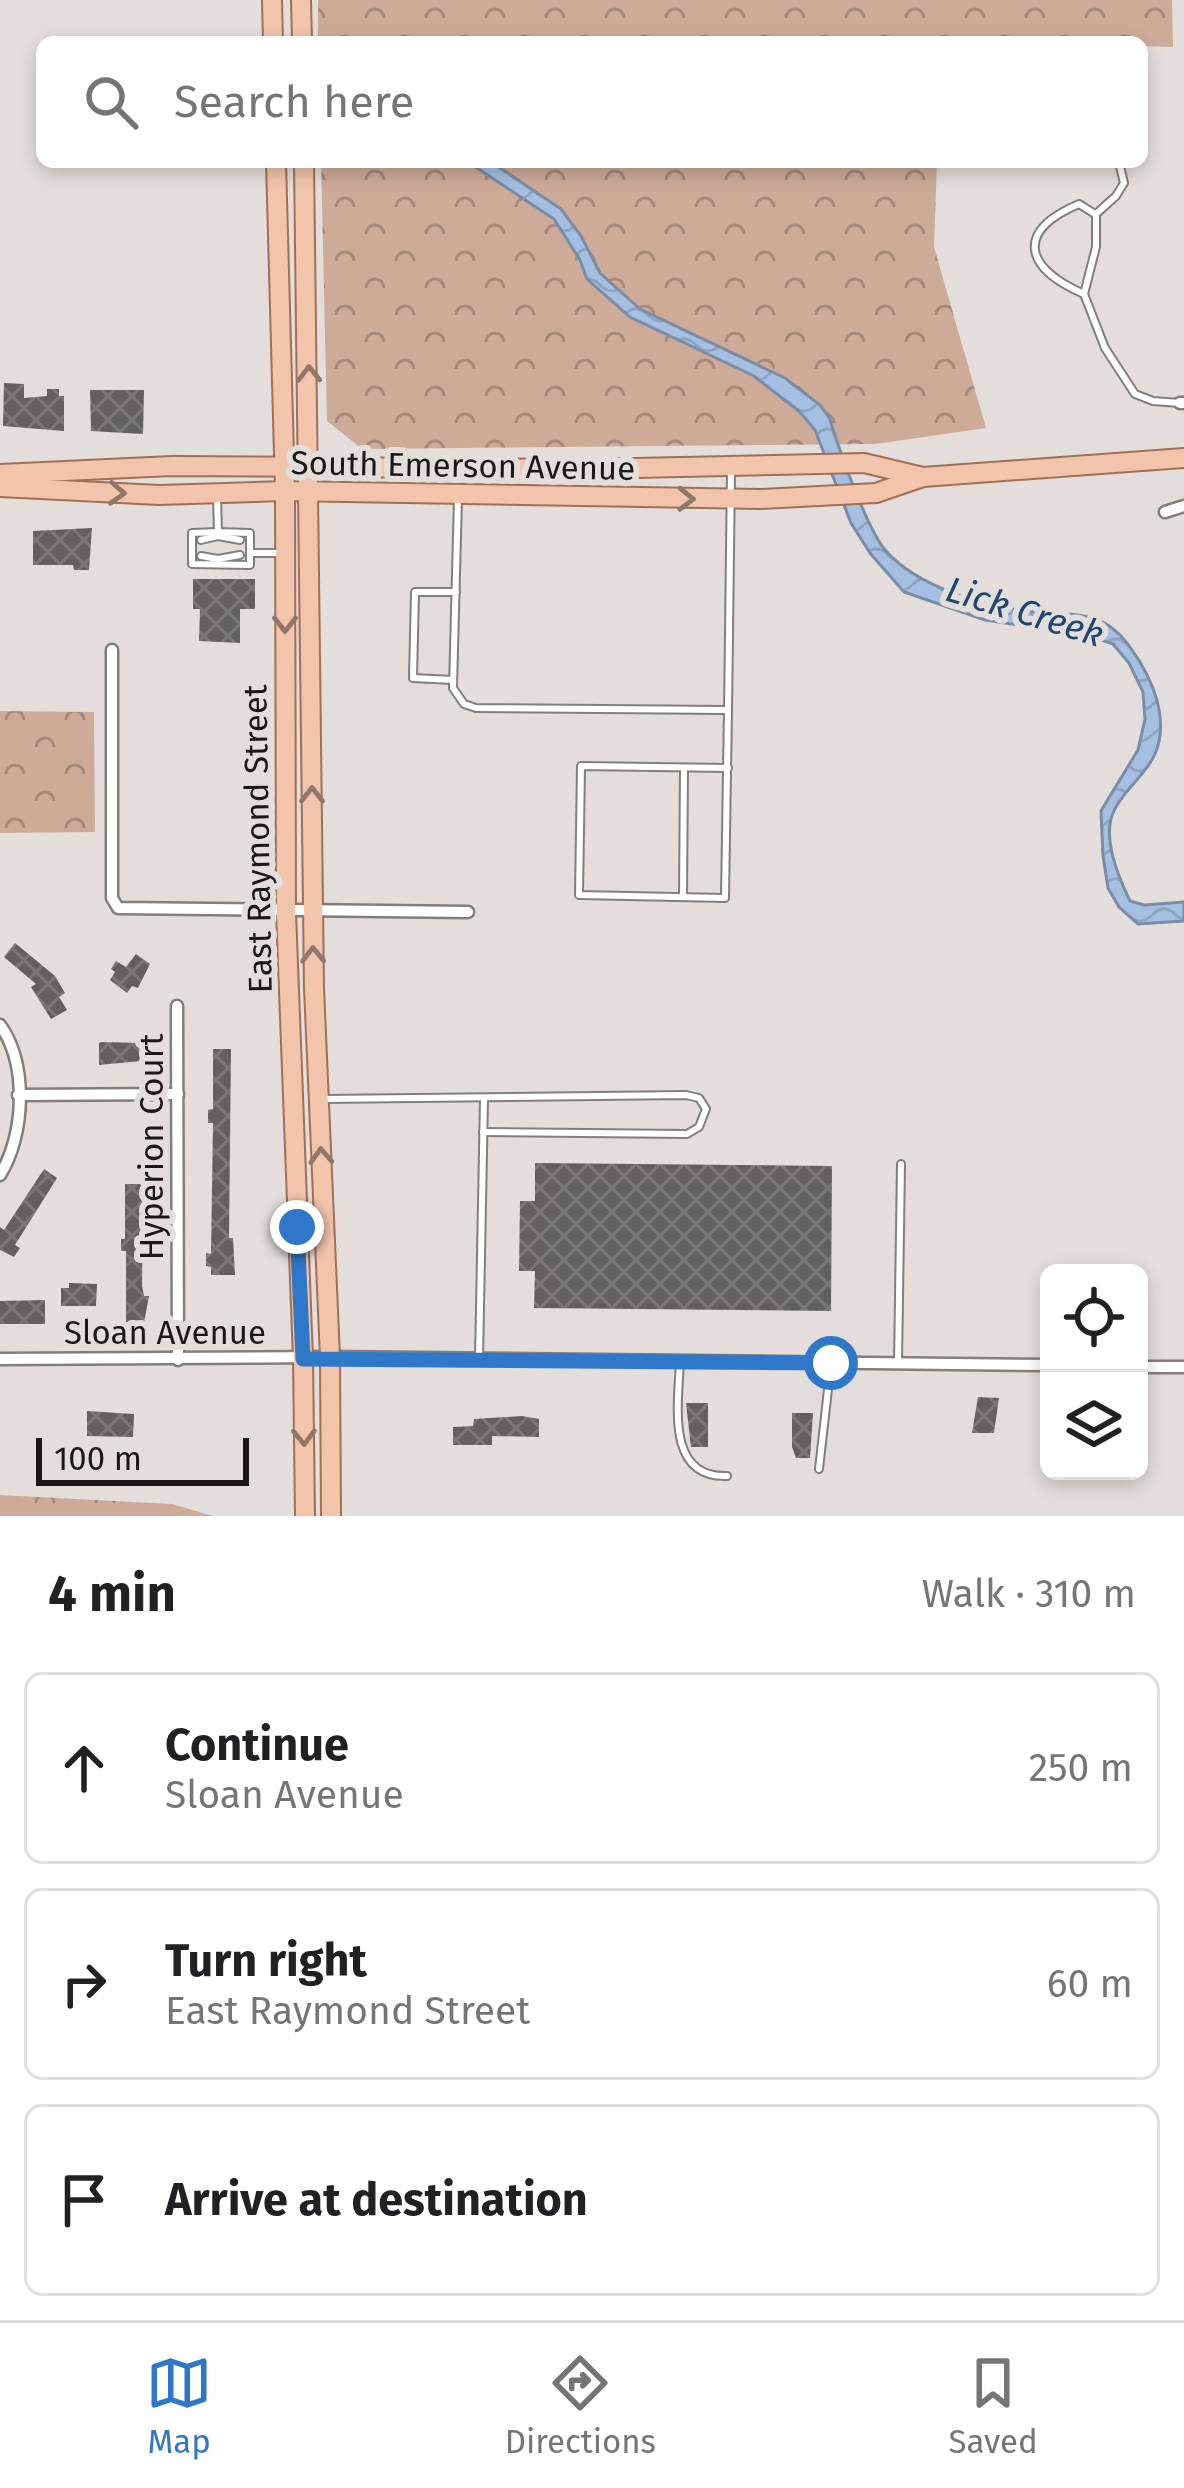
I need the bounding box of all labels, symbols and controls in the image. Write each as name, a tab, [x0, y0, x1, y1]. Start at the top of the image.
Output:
search box	[36, 36, 1148, 168]
icon: search	[78, 69, 144, 135]
text: Search here	[174, 75, 414, 129]
one-way arrow	[296, 364, 322, 383]
street label: South Emerson Avenue	[290, 443, 636, 489]
one-way arrow	[108, 480, 127, 506]
one-way arrow	[677, 485, 696, 511]
water label: Lick Creek	[941, 567, 1109, 657]
one-way arrow	[272, 616, 298, 634]
street label: East Raymond Street	[235, 684, 281, 994]
one-way arrow	[299, 785, 325, 803]
one-way arrow	[301, 945, 327, 964]
street label: Hyperion Court	[132, 1034, 172, 1260]
one-way arrow	[308, 1146, 334, 1165]
route end	[270, 1200, 324, 1254]
map controls	[1040, 1264, 1148, 1480]
button: locate	[1040, 1264, 1148, 1372]
street label: Sloan Avenue	[64, 1313, 266, 1353]
route start	[804, 1336, 858, 1390]
button: layers	[1040, 1372, 1148, 1480]
one-way arrow	[291, 1429, 317, 1447]
scale bar	[36, 1432, 249, 1485]
text: 100 m	[54, 1439, 142, 1479]
text: 4 min	[48, 1563, 176, 1625]
text: Walk · 310 m	[922, 1571, 1136, 1617]
text: Continue	[165, 1718, 349, 1772]
icon: ahead	[51, 1735, 117, 1801]
text: 250 m	[1029, 1745, 1133, 1791]
text: Sloan Avenue	[165, 1772, 404, 1818]
text: Turn right	[165, 1934, 367, 1988]
icon: right	[51, 1951, 117, 2017]
text: 60 m	[1047, 1961, 1133, 2007]
text: East Raymond Street	[165, 1988, 530, 2034]
icon: arrive	[51, 2167, 117, 2233]
text: Arrive at destination	[165, 2173, 588, 2227]
tab: Map	[146, 2350, 212, 2462]
tab: Directions	[505, 2350, 656, 2462]
tab: Saved	[948, 2350, 1038, 2462]

